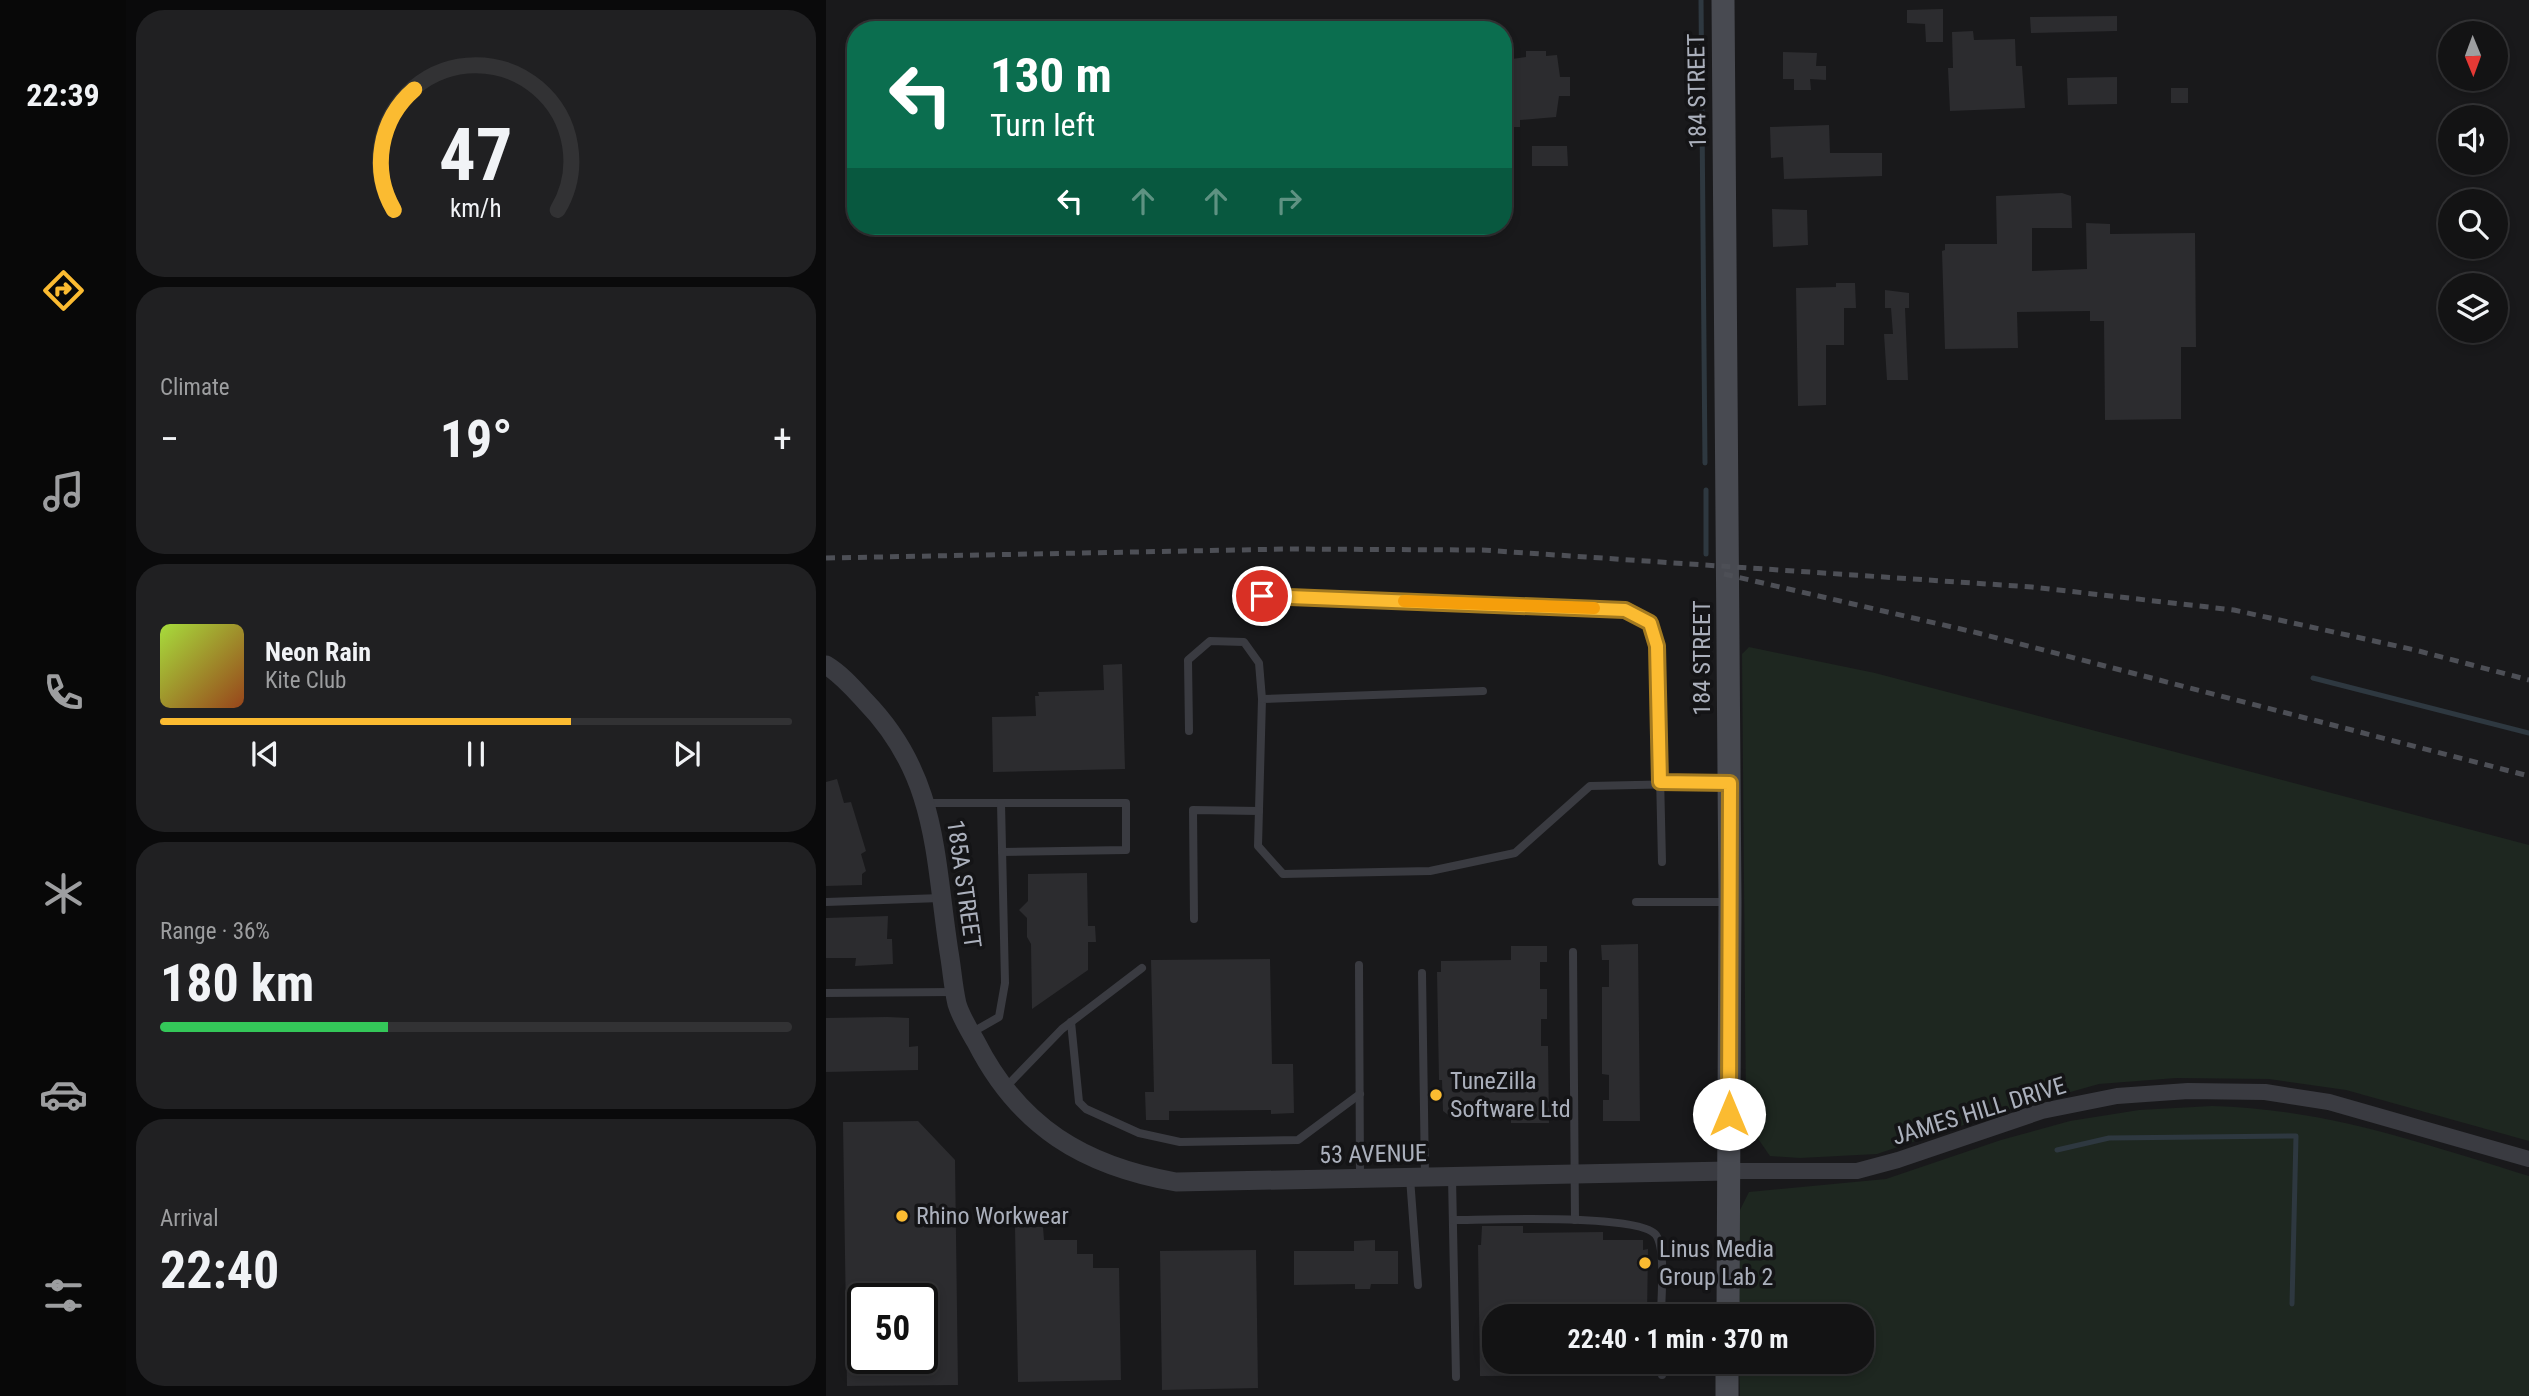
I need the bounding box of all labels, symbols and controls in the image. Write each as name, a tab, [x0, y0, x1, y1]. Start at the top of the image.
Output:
north arrow	[2438, 21, 2508, 91]
map controls	[2438, 21, 2508, 343]
street label: 184 STREET	[1682, 33, 1712, 149]
text: 130 m	[990, 47, 1112, 104]
icon: left	[875, 49, 966, 140]
text: 22:39	[26, 76, 100, 114]
button: sound	[2438, 105, 2508, 175]
text: Turn left	[990, 106, 1095, 144]
text: 47	[439, 112, 513, 198]
icon: left	[1051, 182, 1089, 220]
icon: ahead	[1124, 182, 1162, 220]
icon: ahead	[1197, 182, 1235, 220]
icon: right	[1270, 182, 1308, 220]
button: search	[2438, 189, 2508, 259]
text: km/h	[450, 193, 502, 222]
icon: directions	[39, 266, 88, 315]
button: layers	[2438, 273, 2508, 343]
text: Climate	[160, 374, 230, 401]
text: 19°	[440, 409, 512, 470]
text: −	[160, 417, 179, 461]
text: +	[773, 417, 792, 461]
icon: music	[39, 467, 88, 516]
pin	[1232, 566, 1292, 626]
icon: arrive	[1243, 577, 1281, 615]
street label: 184 STREET	[1688, 600, 1716, 716]
text: Neon Rain	[265, 637, 371, 667]
text: Kite Club	[265, 667, 346, 694]
icon: phone	[39, 668, 88, 717]
icon: previous	[246, 735, 284, 773]
icon: pause	[457, 735, 495, 773]
icon: next	[668, 735, 706, 773]
street label: 185A STREET	[941, 818, 987, 950]
icon: climate	[39, 869, 88, 918]
text: Range · 36%	[160, 918, 270, 945]
text: 180 km	[160, 953, 314, 1014]
place label: TuneZilla Software Ltd	[1450, 1067, 1571, 1123]
icon: car	[39, 1070, 88, 1119]
street label: JAMES HILL DRIVE	[1889, 1071, 2069, 1151]
position arrow	[1692, 1077, 1766, 1151]
marker: TuneZilla Software Ltd	[1428, 1087, 1444, 1103]
street label: 53 AVENUE	[1319, 1139, 1427, 1169]
place label: Rhino Workwear	[916, 1202, 1069, 1230]
text: Arrival	[160, 1205, 219, 1232]
marker: Rhino Workwear	[894, 1208, 910, 1224]
place label: Linus Media Group Lab 2	[1659, 1235, 1774, 1291]
text: 22:40	[160, 1240, 279, 1301]
marker: Linus Media Group Lab 2	[1637, 1255, 1653, 1271]
icon: filters	[39, 1271, 88, 1320]
speed limit sign: 50	[847, 1283, 938, 1374]
text: 22:40 · 1 min · 370 m	[1568, 1324, 1788, 1354]

